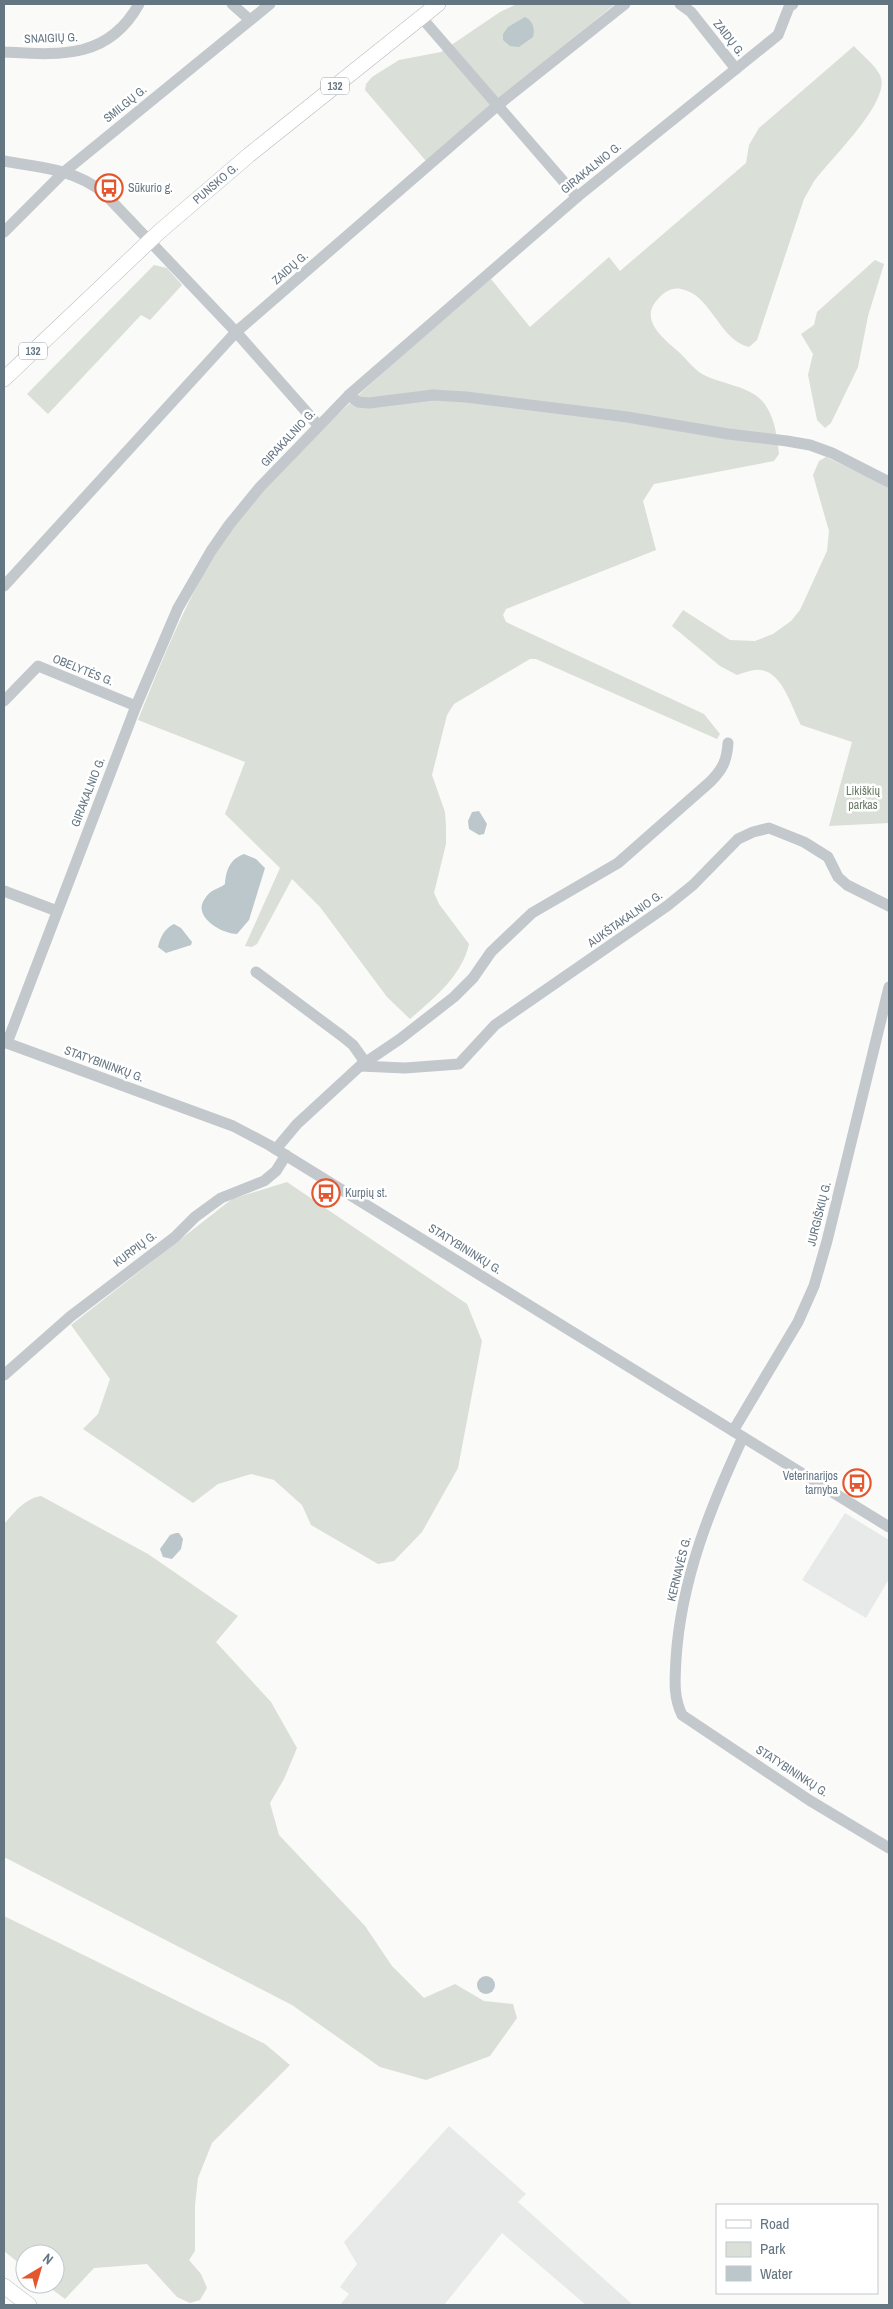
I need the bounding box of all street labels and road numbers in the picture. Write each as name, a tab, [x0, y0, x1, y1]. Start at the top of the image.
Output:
street label: ZAIDŲ G.	[710, 16, 748, 60]
street label: SNAIGIŲ G.	[24, 29, 78, 47]
road number: 132	[321, 78, 349, 94]
street label: SMILGŲ G.	[100, 82, 150, 126]
street label: GIRAKALNIO G.	[557, 139, 625, 197]
street label: PUNSKO G.	[190, 160, 242, 208]
street label: ZAIDŲ G.	[269, 248, 311, 288]
road number: 132	[19, 342, 47, 360]
street label: GIRAKALNIO G.	[257, 406, 319, 470]
street label: OBELYTĖS G.	[50, 651, 116, 689]
street label: GIRAKALNIO G.	[67, 755, 109, 829]
street label: AUKŠTAKALNIO G.	[584, 887, 666, 951]
street label: STATYBININKŲ G.	[62, 1042, 146, 1086]
street label: JURGIŠKIŲ G.	[803, 1180, 835, 1248]
street label: STATYBININKŲ G.	[425, 1220, 505, 1278]
street label: KURPIŲ G.	[110, 1227, 160, 1271]
street label: KERNAVĖS G.	[663, 1535, 695, 1603]
street label: STATYBININKŲ G.	[753, 1742, 831, 1800]

